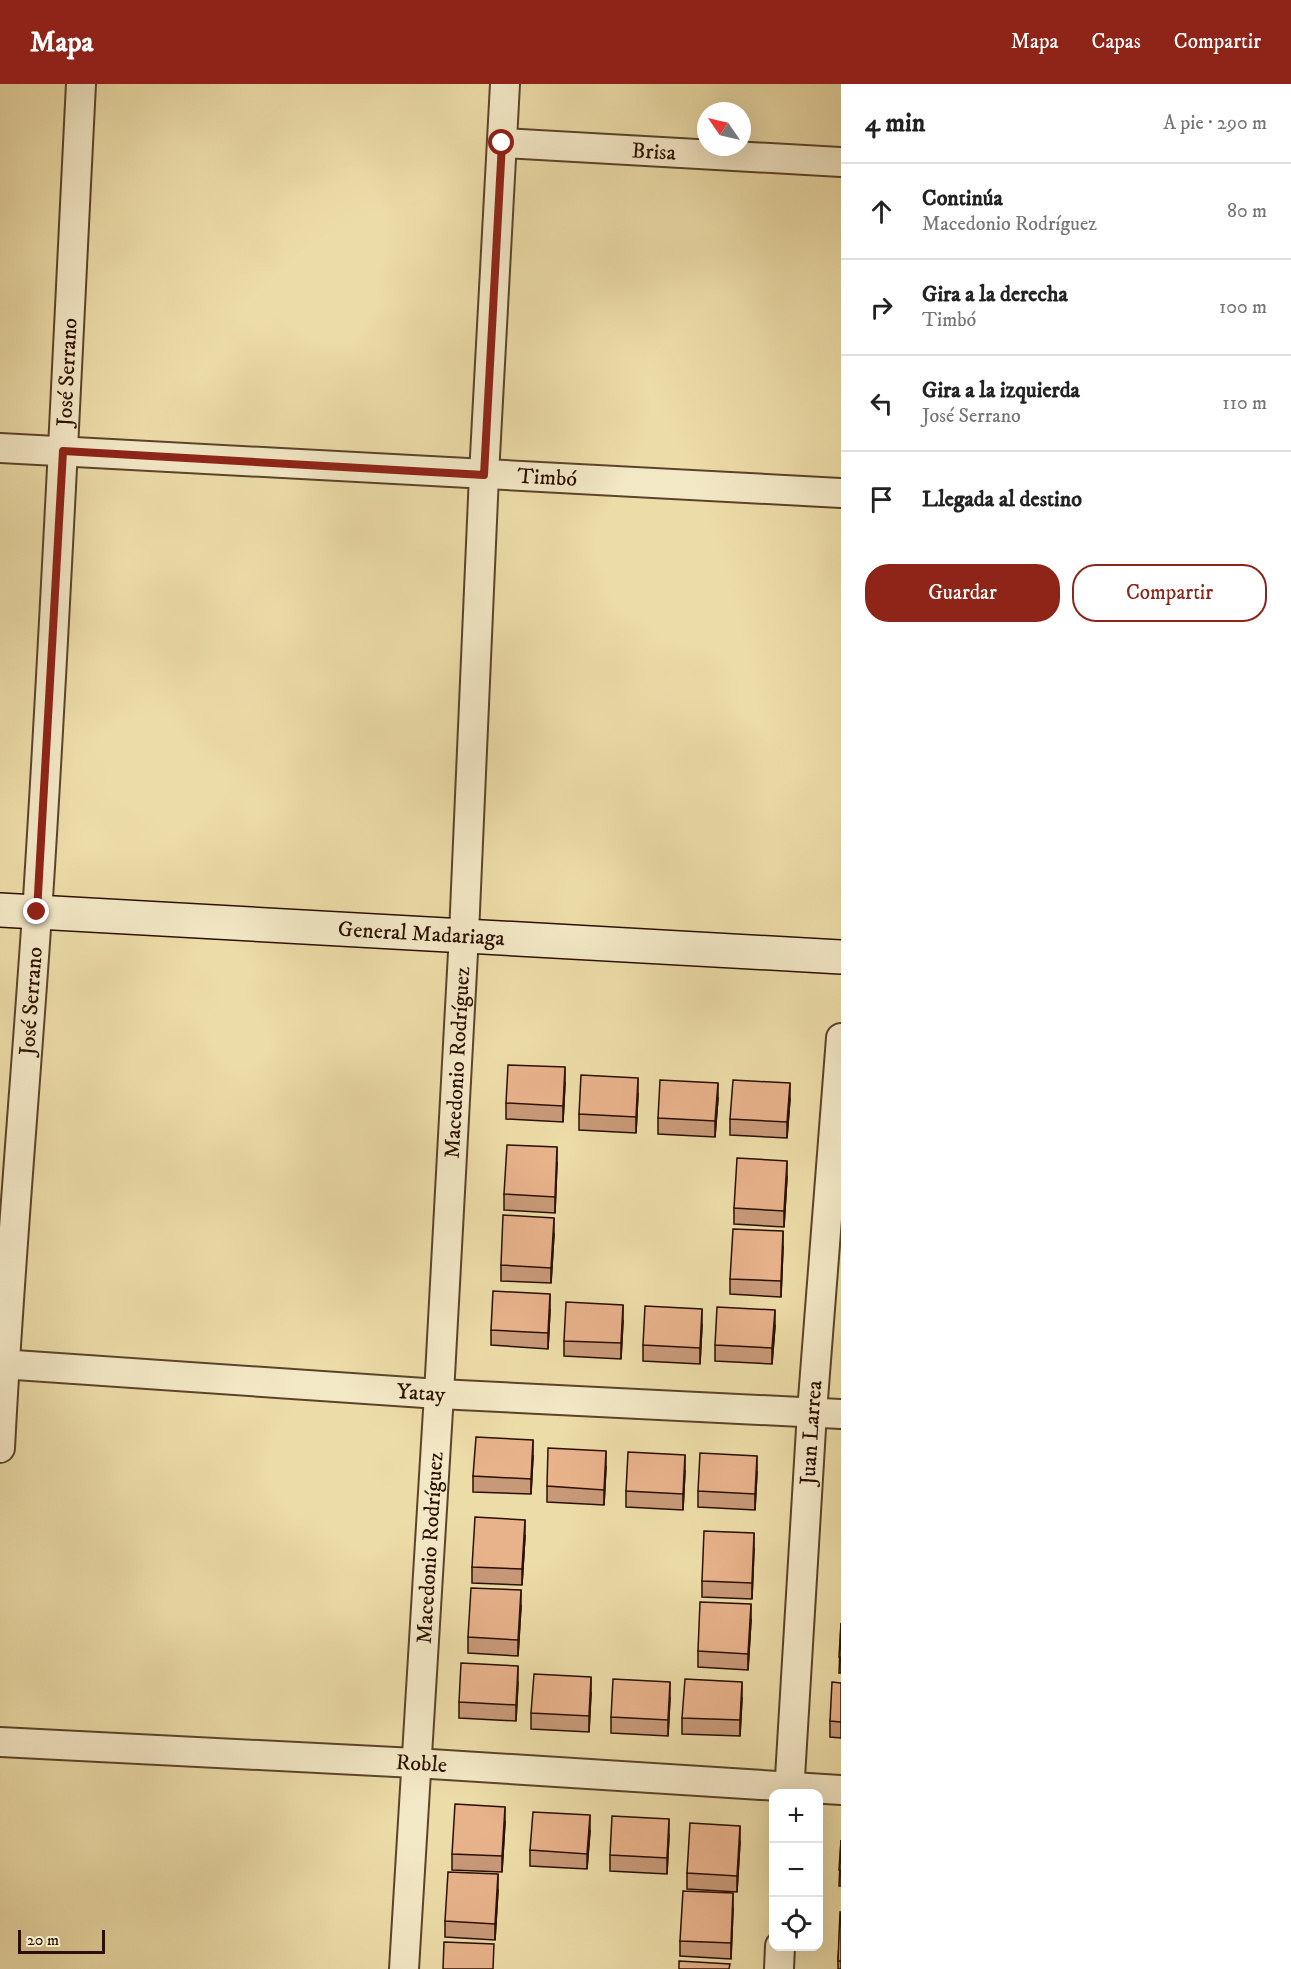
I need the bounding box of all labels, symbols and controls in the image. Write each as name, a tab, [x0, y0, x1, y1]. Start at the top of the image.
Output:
text: Mapa	[30, 25, 93, 60]
text: Mapa	[1011, 29, 1058, 55]
text: Capas	[1091, 29, 1141, 55]
text: Compartir	[1174, 29, 1261, 55]
north arrow	[697, 102, 751, 156]
text: 4 min	[865, 107, 925, 140]
text: A pie · 290 m	[1163, 111, 1267, 136]
route start	[488, 129, 514, 155]
street label: Brisa	[631, 137, 677, 166]
text: Continúa	[922, 185, 1003, 212]
icon: ahead	[865, 195, 898, 228]
text: 80 m	[1227, 199, 1267, 224]
text: Macedonio Rodríguez	[922, 212, 1097, 237]
text: Gira a la derecha	[922, 281, 1068, 308]
icon: right	[865, 291, 898, 324]
text: 100 m	[1219, 295, 1267, 320]
text: Timbó	[922, 308, 976, 333]
street label: José Serrano	[51, 317, 83, 429]
text: Gira a la izquierda	[922, 377, 1080, 404]
icon: left	[865, 387, 898, 420]
text: 110 m	[1222, 391, 1267, 416]
text: José Serrano	[922, 404, 1021, 429]
street label: Timbó	[517, 462, 578, 492]
icon: arrive	[865, 483, 898, 516]
text: Llegada al destino	[922, 486, 1082, 513]
button: Guardar	[865, 564, 1060, 622]
button: Compartir	[1072, 564, 1267, 622]
route end	[23, 898, 49, 924]
street label: General Madariaga	[337, 915, 506, 952]
street label: José Serrano	[13, 946, 48, 1058]
street label: Macedonio Rodríguez	[438, 965, 476, 1159]
street label: Yatay	[396, 1378, 446, 1408]
street label: Juan Larrea	[794, 1379, 828, 1488]
street label: Macedonio Rodríguez	[410, 1450, 449, 1645]
street label: Roble	[395, 1749, 448, 1778]
map controls	[769, 1789, 823, 1951]
button: +	[769, 1789, 823, 1843]
button: −	[769, 1843, 823, 1897]
button: locate	[769, 1897, 823, 1951]
scale bar	[18, 1927, 105, 1954]
text: 20 m	[27, 1930, 59, 1950]

